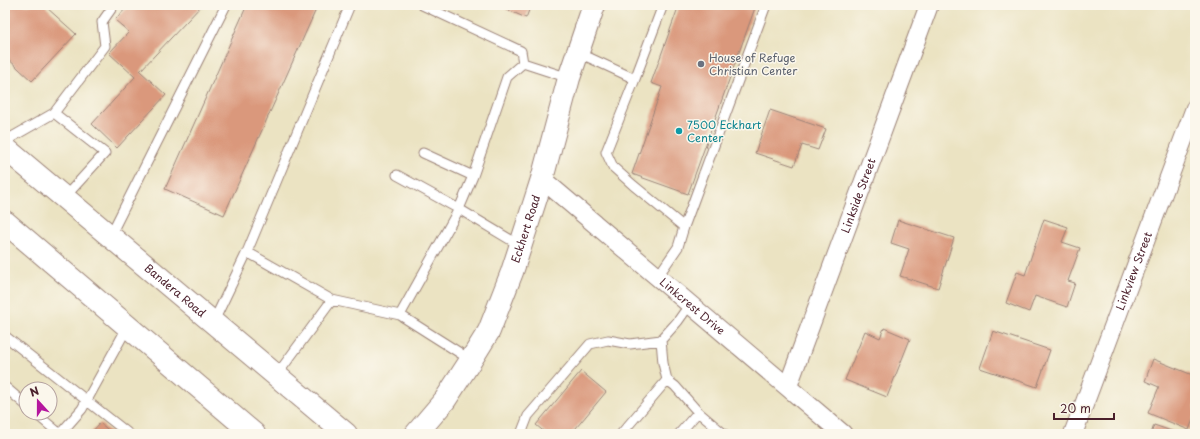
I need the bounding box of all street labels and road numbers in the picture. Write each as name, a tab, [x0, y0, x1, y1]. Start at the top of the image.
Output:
street label: Linkside Street	[836, 155, 880, 235]
street label: Eckhert Road	[506, 193, 544, 265]
street label: Linkview Street	[1111, 229, 1156, 313]
street label: Bandera Road	[141, 259, 210, 321]
street label: Linkcrest Drive	[656, 273, 729, 339]

